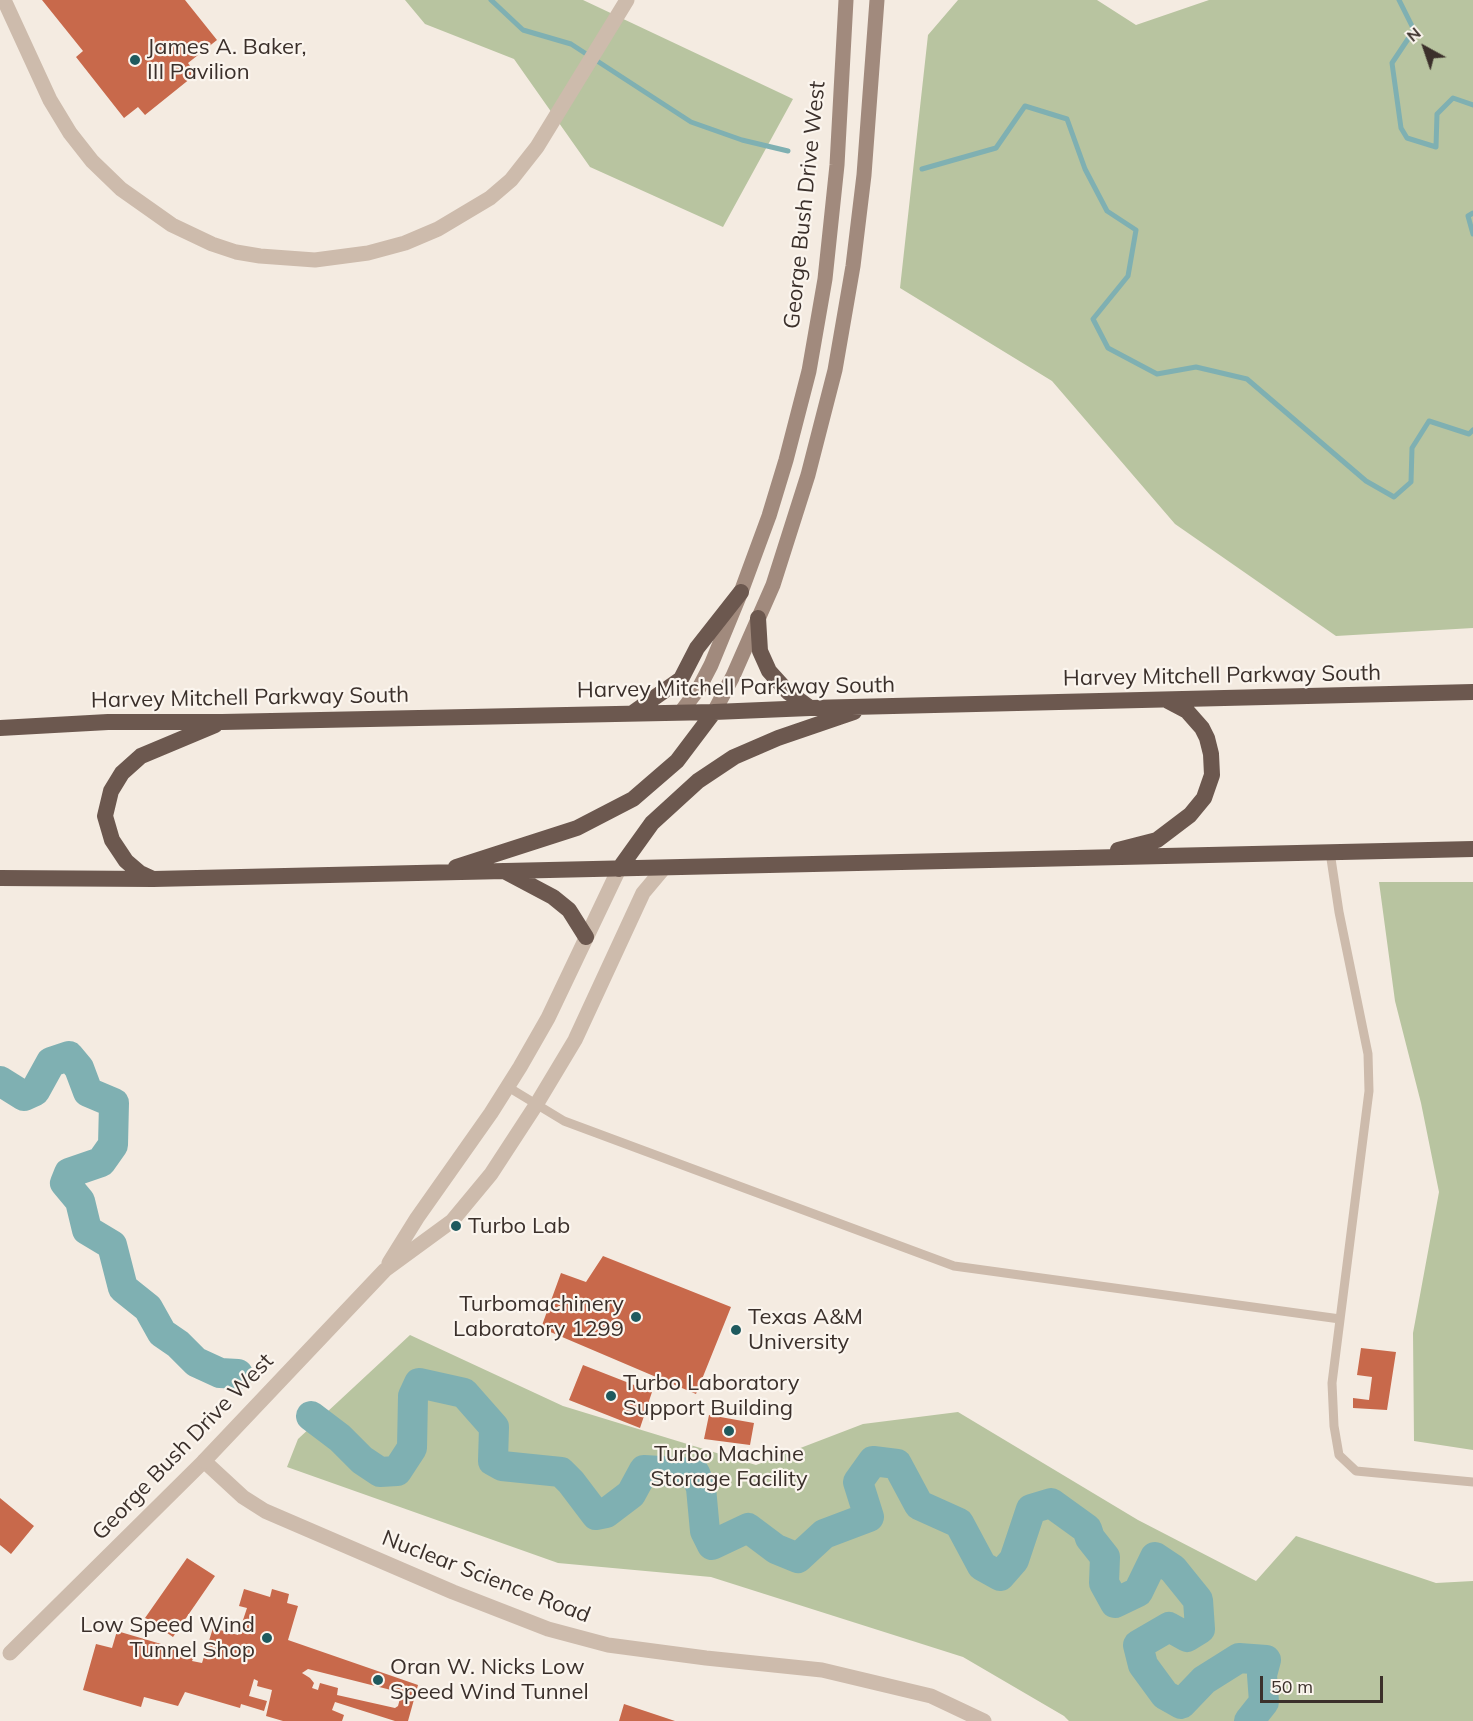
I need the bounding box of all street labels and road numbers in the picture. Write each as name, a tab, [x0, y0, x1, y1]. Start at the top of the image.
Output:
street label: George Bush Drive West	[779, 80, 831, 330]
street label: Harvey Mitchell Parkway South	[1063, 660, 1381, 692]
street label: Harvey Mitchell Parkway South	[577, 672, 895, 704]
street label: Harvey Mitchell Parkway South	[91, 682, 409, 714]
street label: George Bush Drive West	[87, 1348, 279, 1546]
street label: Nuclear Science Road	[378, 1525, 594, 1629]

